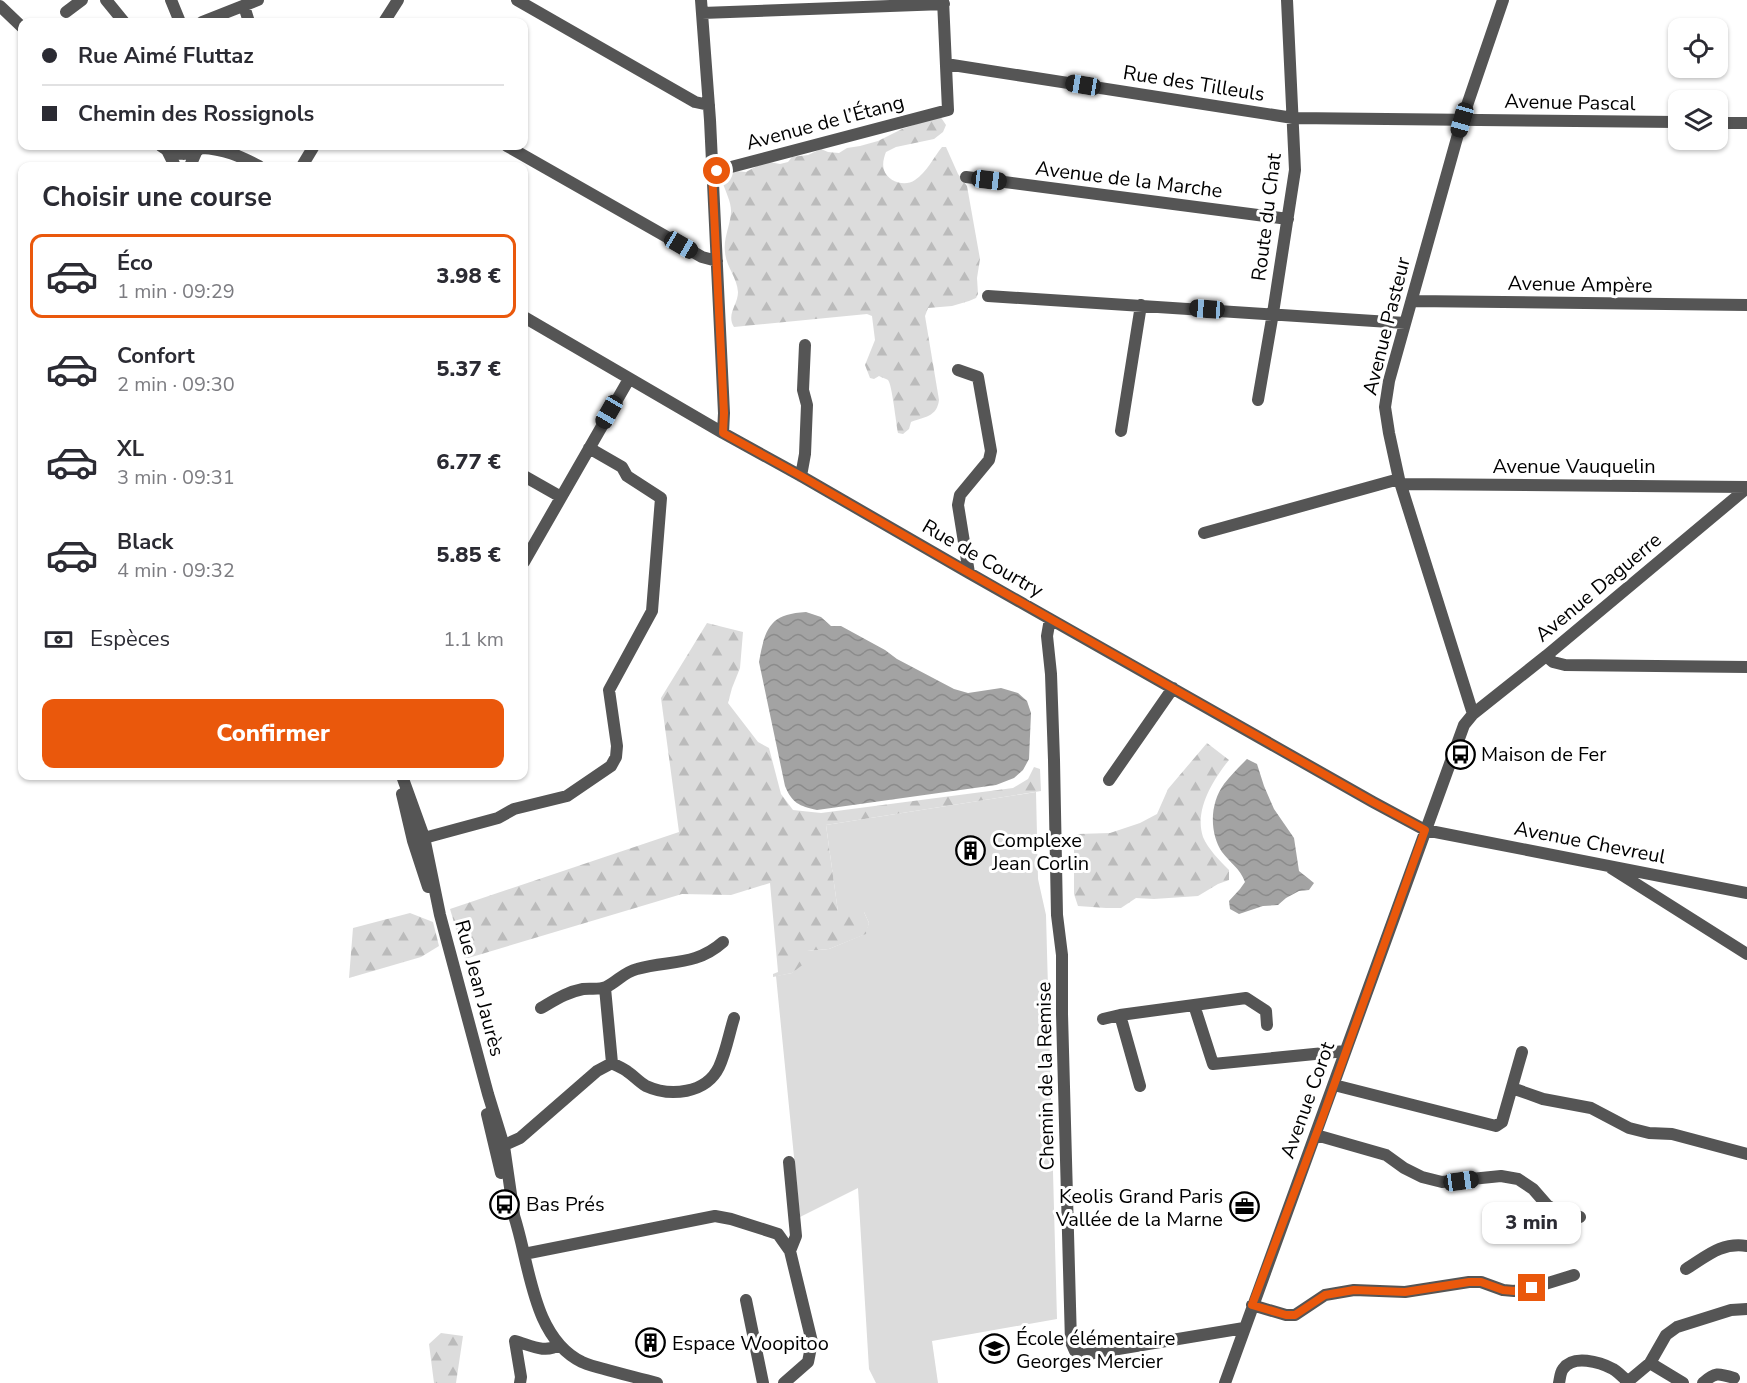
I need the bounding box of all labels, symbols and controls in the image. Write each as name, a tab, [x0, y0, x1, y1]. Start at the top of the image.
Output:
map controls	[1668, 18, 1728, 150]
button: locate	[1668, 18, 1728, 78]
text: Rue Aimé Fluttaz	[78, 41, 254, 71]
street label: Rue des Tilleuls	[1121, 59, 1267, 108]
car	[1064, 73, 1102, 97]
street label: Avenue de l’Étang	[743, 88, 907, 157]
street label: Avenue Pascal	[1504, 88, 1636, 117]
button: layers	[1668, 90, 1728, 150]
text: Chemin des Rossignols	[78, 99, 314, 129]
car	[1448, 100, 1476, 140]
street label: Route du Chat	[1245, 151, 1288, 283]
street label: Avenue de la Marche	[1034, 155, 1224, 204]
route start	[703, 157, 730, 184]
car	[970, 169, 1008, 191]
text: Choisir une course	[42, 179, 272, 216]
car	[661, 228, 701, 262]
text: Éco	[117, 248, 153, 278]
icon: car	[45, 249, 99, 303]
street label: Avenue Pasteur	[1356, 254, 1417, 398]
text: 3.98 €	[436, 261, 501, 291]
street label: Avenue Ampère	[1507, 270, 1653, 299]
text: 1 min · 09:29	[117, 278, 235, 305]
car	[1188, 299, 1226, 319]
text: Confort	[117, 341, 195, 371]
icon: car	[45, 342, 99, 396]
text: 5.37 €	[436, 354, 501, 384]
text: 2 min · 09:30	[117, 371, 235, 398]
car	[592, 392, 626, 432]
text: XL	[117, 434, 144, 464]
icon: car	[45, 435, 99, 489]
text: 6.77 €	[436, 447, 501, 477]
street label: Avenue Vauquelin	[1492, 453, 1656, 480]
text: 3 min · 09:31	[117, 464, 235, 491]
street label: Rue de Courtry	[917, 513, 1049, 604]
text: Black	[117, 527, 173, 557]
street label: Avenue Daguerre	[1529, 527, 1667, 648]
icon: car	[45, 528, 99, 582]
text: 5.85 €	[436, 540, 501, 570]
text: 4 min · 09:32	[117, 557, 235, 584]
icon: cash	[42, 623, 75, 656]
text: Espèces	[90, 624, 170, 654]
text: 1.1 km	[443, 626, 504, 653]
button: Confirmer	[42, 699, 504, 768]
bus stop icon: Maison de Fer	[1444, 738, 1476, 770]
place label: Maison de Fer	[1481, 741, 1606, 768]
street label: Avenue Chevreul	[1512, 815, 1668, 870]
place label: Complexe Jean Corlin	[991, 827, 1089, 877]
building icon: Complexe Jean Corlin	[955, 835, 987, 867]
street label: Rue Jean Jaurès	[448, 917, 511, 1059]
street label: Chemin de la Remise	[1030, 981, 1061, 1171]
street label: Avenue Corot	[1274, 1037, 1341, 1162]
car	[1442, 1170, 1480, 1192]
place label: Keolis Grand Paris Vallée de la Marne	[1055, 1183, 1223, 1233]
bus stop icon: Bas Prés	[489, 1188, 521, 1220]
place label: Bas Prés	[526, 1191, 605, 1218]
office icon: Keolis Grand Paris Vallée de la Marne	[1228, 1191, 1260, 1223]
callout: 3 min	[1482, 1201, 1582, 1243]
text: 3 min	[1505, 1209, 1558, 1236]
route end	[1518, 1274, 1545, 1301]
place label: École élémentaire Georges Mercier	[1016, 1325, 1176, 1375]
building icon: Espace Woopitoo	[635, 1327, 667, 1359]
place label: Espace Woopitoo	[672, 1330, 829, 1357]
school or university icon: École élémentaire Georges Mercier	[979, 1333, 1011, 1365]

